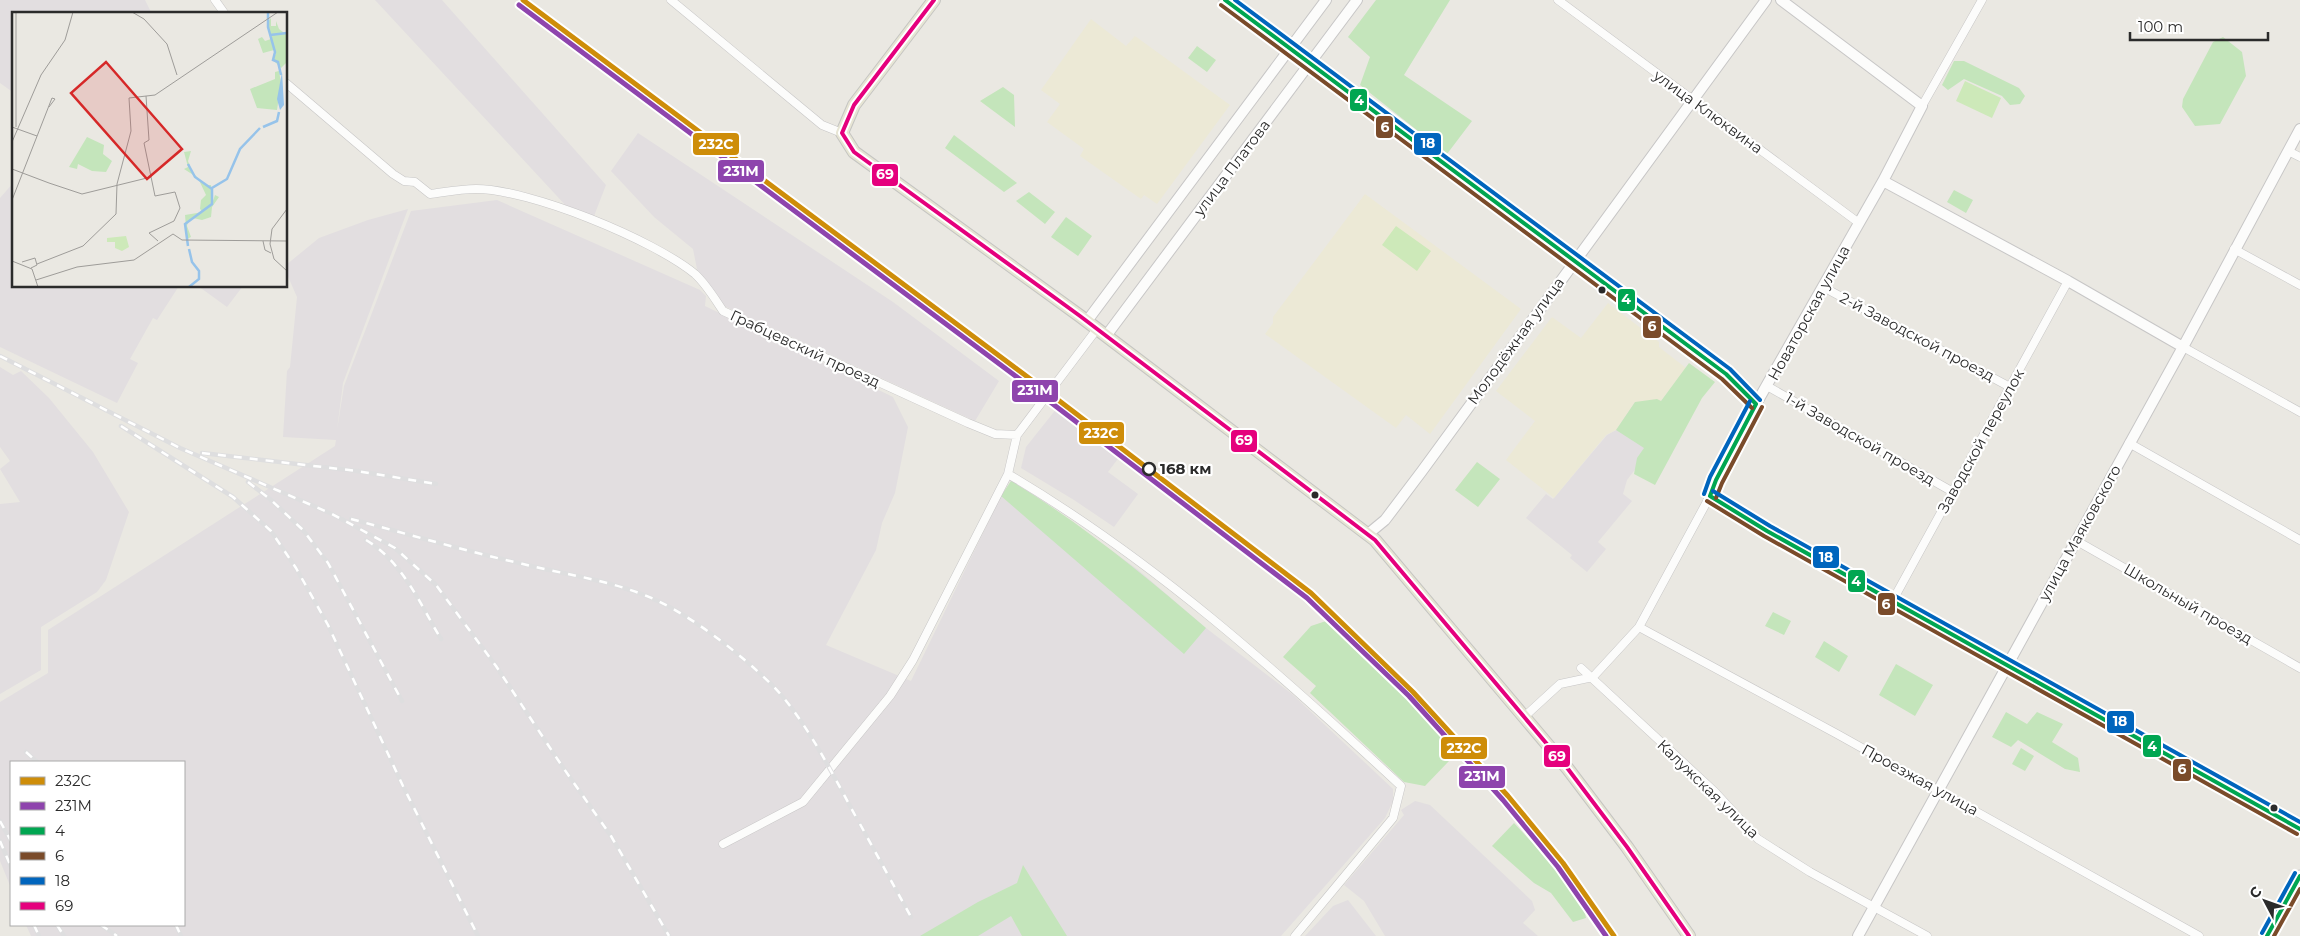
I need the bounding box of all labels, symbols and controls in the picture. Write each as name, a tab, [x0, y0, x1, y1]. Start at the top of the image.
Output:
scale bar	[2130, 10, 2268, 42]
inset map	[12, 12, 288, 288]
text: 100 m	[2138, 17, 2183, 36]
street label: улица Клюквина	[1649, 65, 1767, 158]
line badge: 4	[1349, 88, 1368, 112]
text: 4	[1354, 91, 1364, 109]
line badge: 6	[1375, 115, 1394, 139]
street label: улица Платова	[1189, 116, 1274, 220]
text: 6	[1381, 118, 1390, 136]
line badge: 232C	[692, 132, 740, 156]
line badge: 18	[1413, 132, 1442, 156]
text: 18	[1421, 134, 1435, 152]
text: 232C	[699, 135, 733, 153]
line badge: 231М	[717, 159, 765, 183]
text: 231М	[723, 162, 759, 180]
line badge: 69	[871, 163, 899, 187]
text: 69	[876, 165, 894, 183]
street label: Новаторская улица	[1763, 242, 1854, 384]
street label: Молодёжная улица	[1463, 273, 1568, 408]
unlabelled marker	[1597, 285, 1607, 295]
line badge: 4	[1617, 288, 1636, 312]
street label: 2-й Заводской проезд	[1837, 288, 1998, 386]
text: 4	[1621, 290, 1631, 308]
street label: Грабцевский проезд	[727, 305, 883, 392]
line badge: 6	[1642, 315, 1662, 339]
text: 6	[1648, 317, 1657, 335]
street label: Заводской переулок	[1933, 365, 2028, 516]
line badge: 231М	[1011, 379, 1059, 403]
text: 231М	[1017, 381, 1053, 399]
street label: 1-й Заводской проезд	[1782, 388, 1939, 489]
line badge: 232C	[1078, 421, 1125, 445]
text: 232C	[1084, 424, 1118, 442]
line badge: 69	[1230, 429, 1258, 453]
text: 69	[1235, 431, 1253, 449]
place label: 168 км	[1160, 459, 1211, 478]
street label: улица Маяковского	[2034, 461, 2125, 605]
marker: 168 км	[1142, 462, 1156, 476]
unlabelled marker	[1310, 490, 1320, 500]
line badge: 18	[1812, 545, 1840, 569]
text: 18	[1819, 548, 1833, 566]
street label: Школьный проезд	[2121, 559, 2256, 648]
line badge: 4	[1847, 569, 1866, 593]
text: 4	[1851, 572, 1861, 590]
line badge: 6	[1877, 592, 1896, 616]
text: 6	[1882, 595, 1891, 613]
line badge: 18	[2106, 710, 2135, 734]
text: 18	[2113, 712, 2127, 730]
line badge: 4	[2142, 734, 2162, 758]
street label: Калужская улица	[1653, 735, 1763, 842]
line badge: 232C	[1440, 736, 1488, 760]
text: 4	[2147, 737, 2157, 755]
text: 232C	[1447, 739, 1481, 757]
street label: Проезжая улица	[1859, 740, 1982, 819]
line badge: 69	[1543, 744, 1571, 768]
text: 69	[1548, 747, 1566, 765]
line badge: 6	[2172, 758, 2192, 782]
text: 6	[2178, 760, 2187, 778]
legend	[10, 761, 185, 926]
line badge: 231М	[1458, 765, 1506, 789]
text: 231М	[1464, 767, 1500, 785]
text: 232C	[55, 771, 91, 790]
text: 231М	[55, 796, 92, 815]
unlabelled marker	[2269, 803, 2279, 813]
text: 4	[55, 821, 65, 840]
text: 6	[55, 846, 64, 865]
text: 18	[55, 871, 70, 890]
north arrow	[2240, 876, 2290, 926]
text: С	[2245, 883, 2265, 902]
text: 69	[55, 896, 73, 915]

